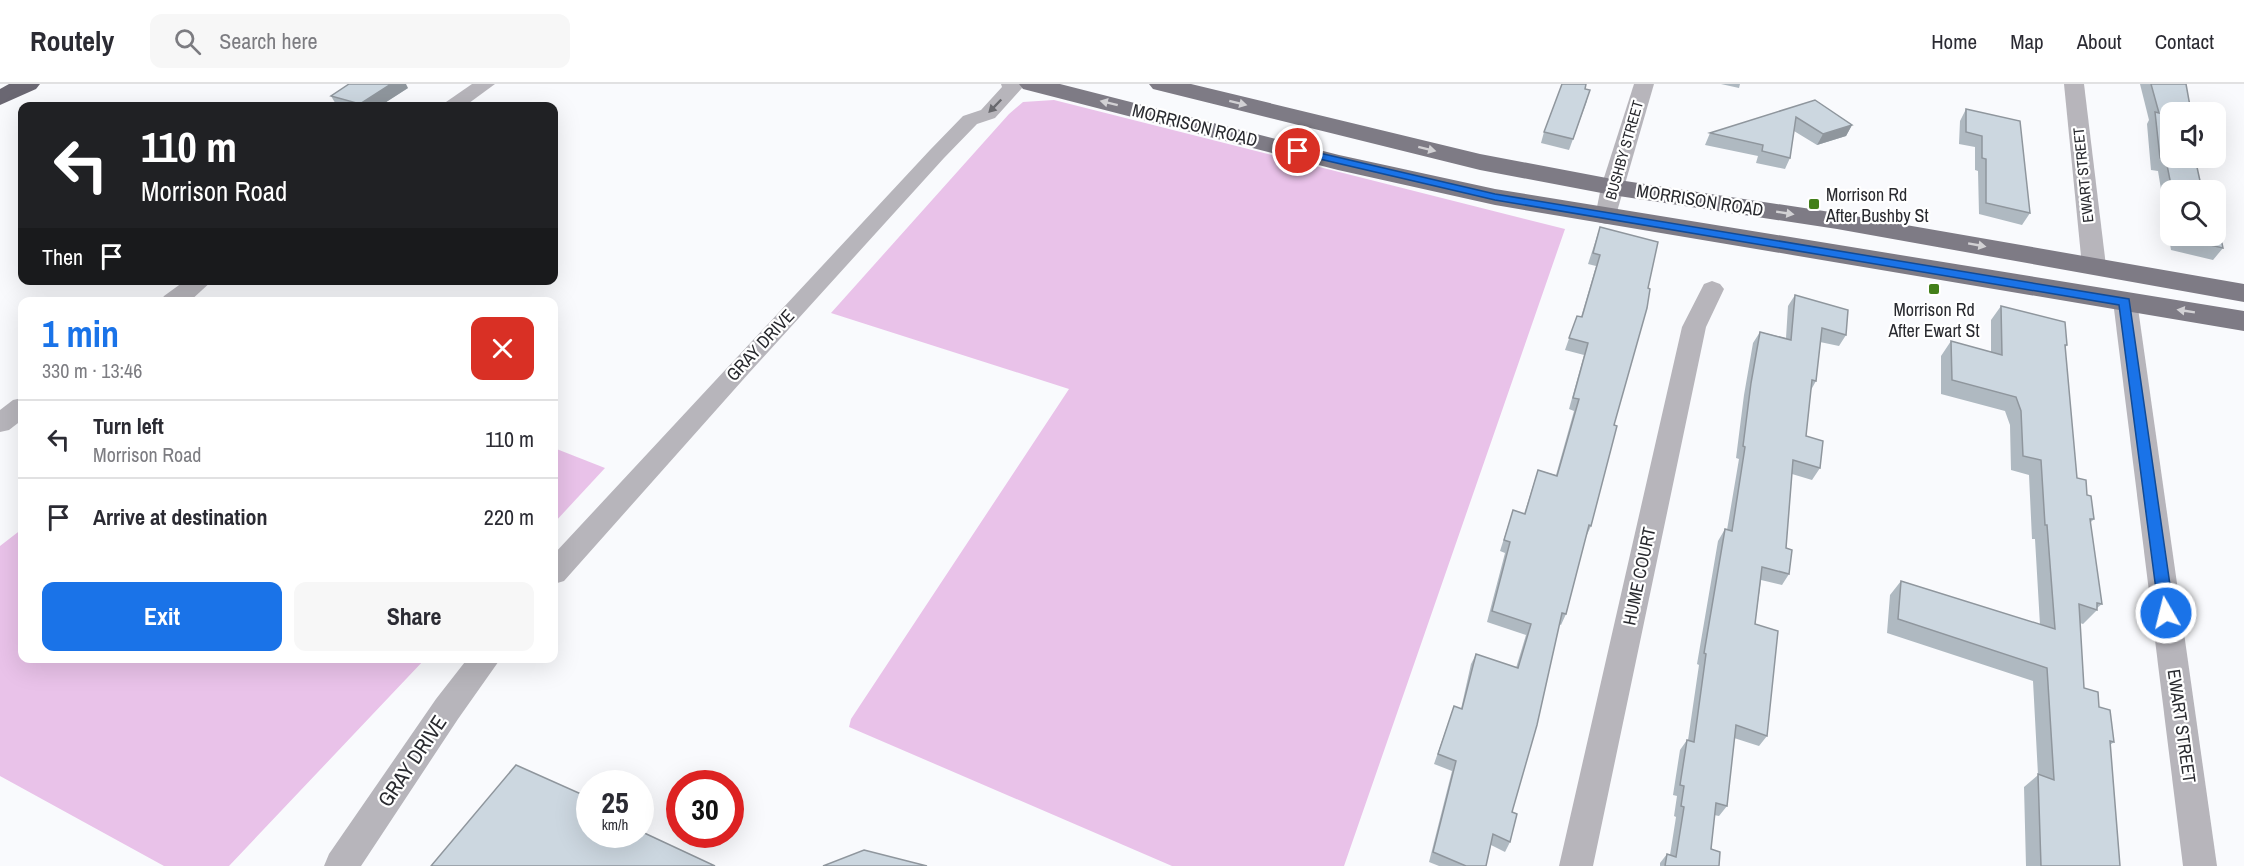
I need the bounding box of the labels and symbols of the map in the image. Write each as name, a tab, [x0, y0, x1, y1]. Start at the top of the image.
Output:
street label: MORRISON ROAD	[1130, 97, 1260, 153]
street label: BUSHBY STREET	[1600, 97, 1648, 202]
one-way arrow	[1100, 98, 1118, 108]
one-way arrow	[1229, 98, 1247, 108]
one-way arrow	[988, 99, 1002, 114]
pin	[1272, 125, 1323, 176]
street label: EWART STREET	[2068, 126, 2098, 224]
one-way arrow	[1418, 145, 1437, 155]
street label: MORRISON ROAD	[1635, 178, 1765, 222]
place label: Morrison Rd After Bushby St	[1825, 182, 1929, 228]
marker: Morrison Rd After Bushby St	[1807, 197, 1821, 211]
one-way arrow	[1775, 208, 1794, 217]
one-way arrow	[1968, 241, 1987, 250]
marker: Morrison Rd After Ewart St	[1927, 282, 1941, 296]
place label: Morrison Rd After Ewart St	[1887, 297, 1980, 343]
street label: GRAY DRIVE	[720, 304, 800, 386]
one-way arrow	[2177, 307, 2196, 316]
street label: HUME COURT	[1616, 525, 1662, 627]
position arrow	[2134, 581, 2198, 645]
street label: EWART STREET	[2162, 668, 2202, 784]
street label: GRAY DRIVE	[371, 710, 453, 812]
speed limit sign: 30	[666, 770, 744, 848]

